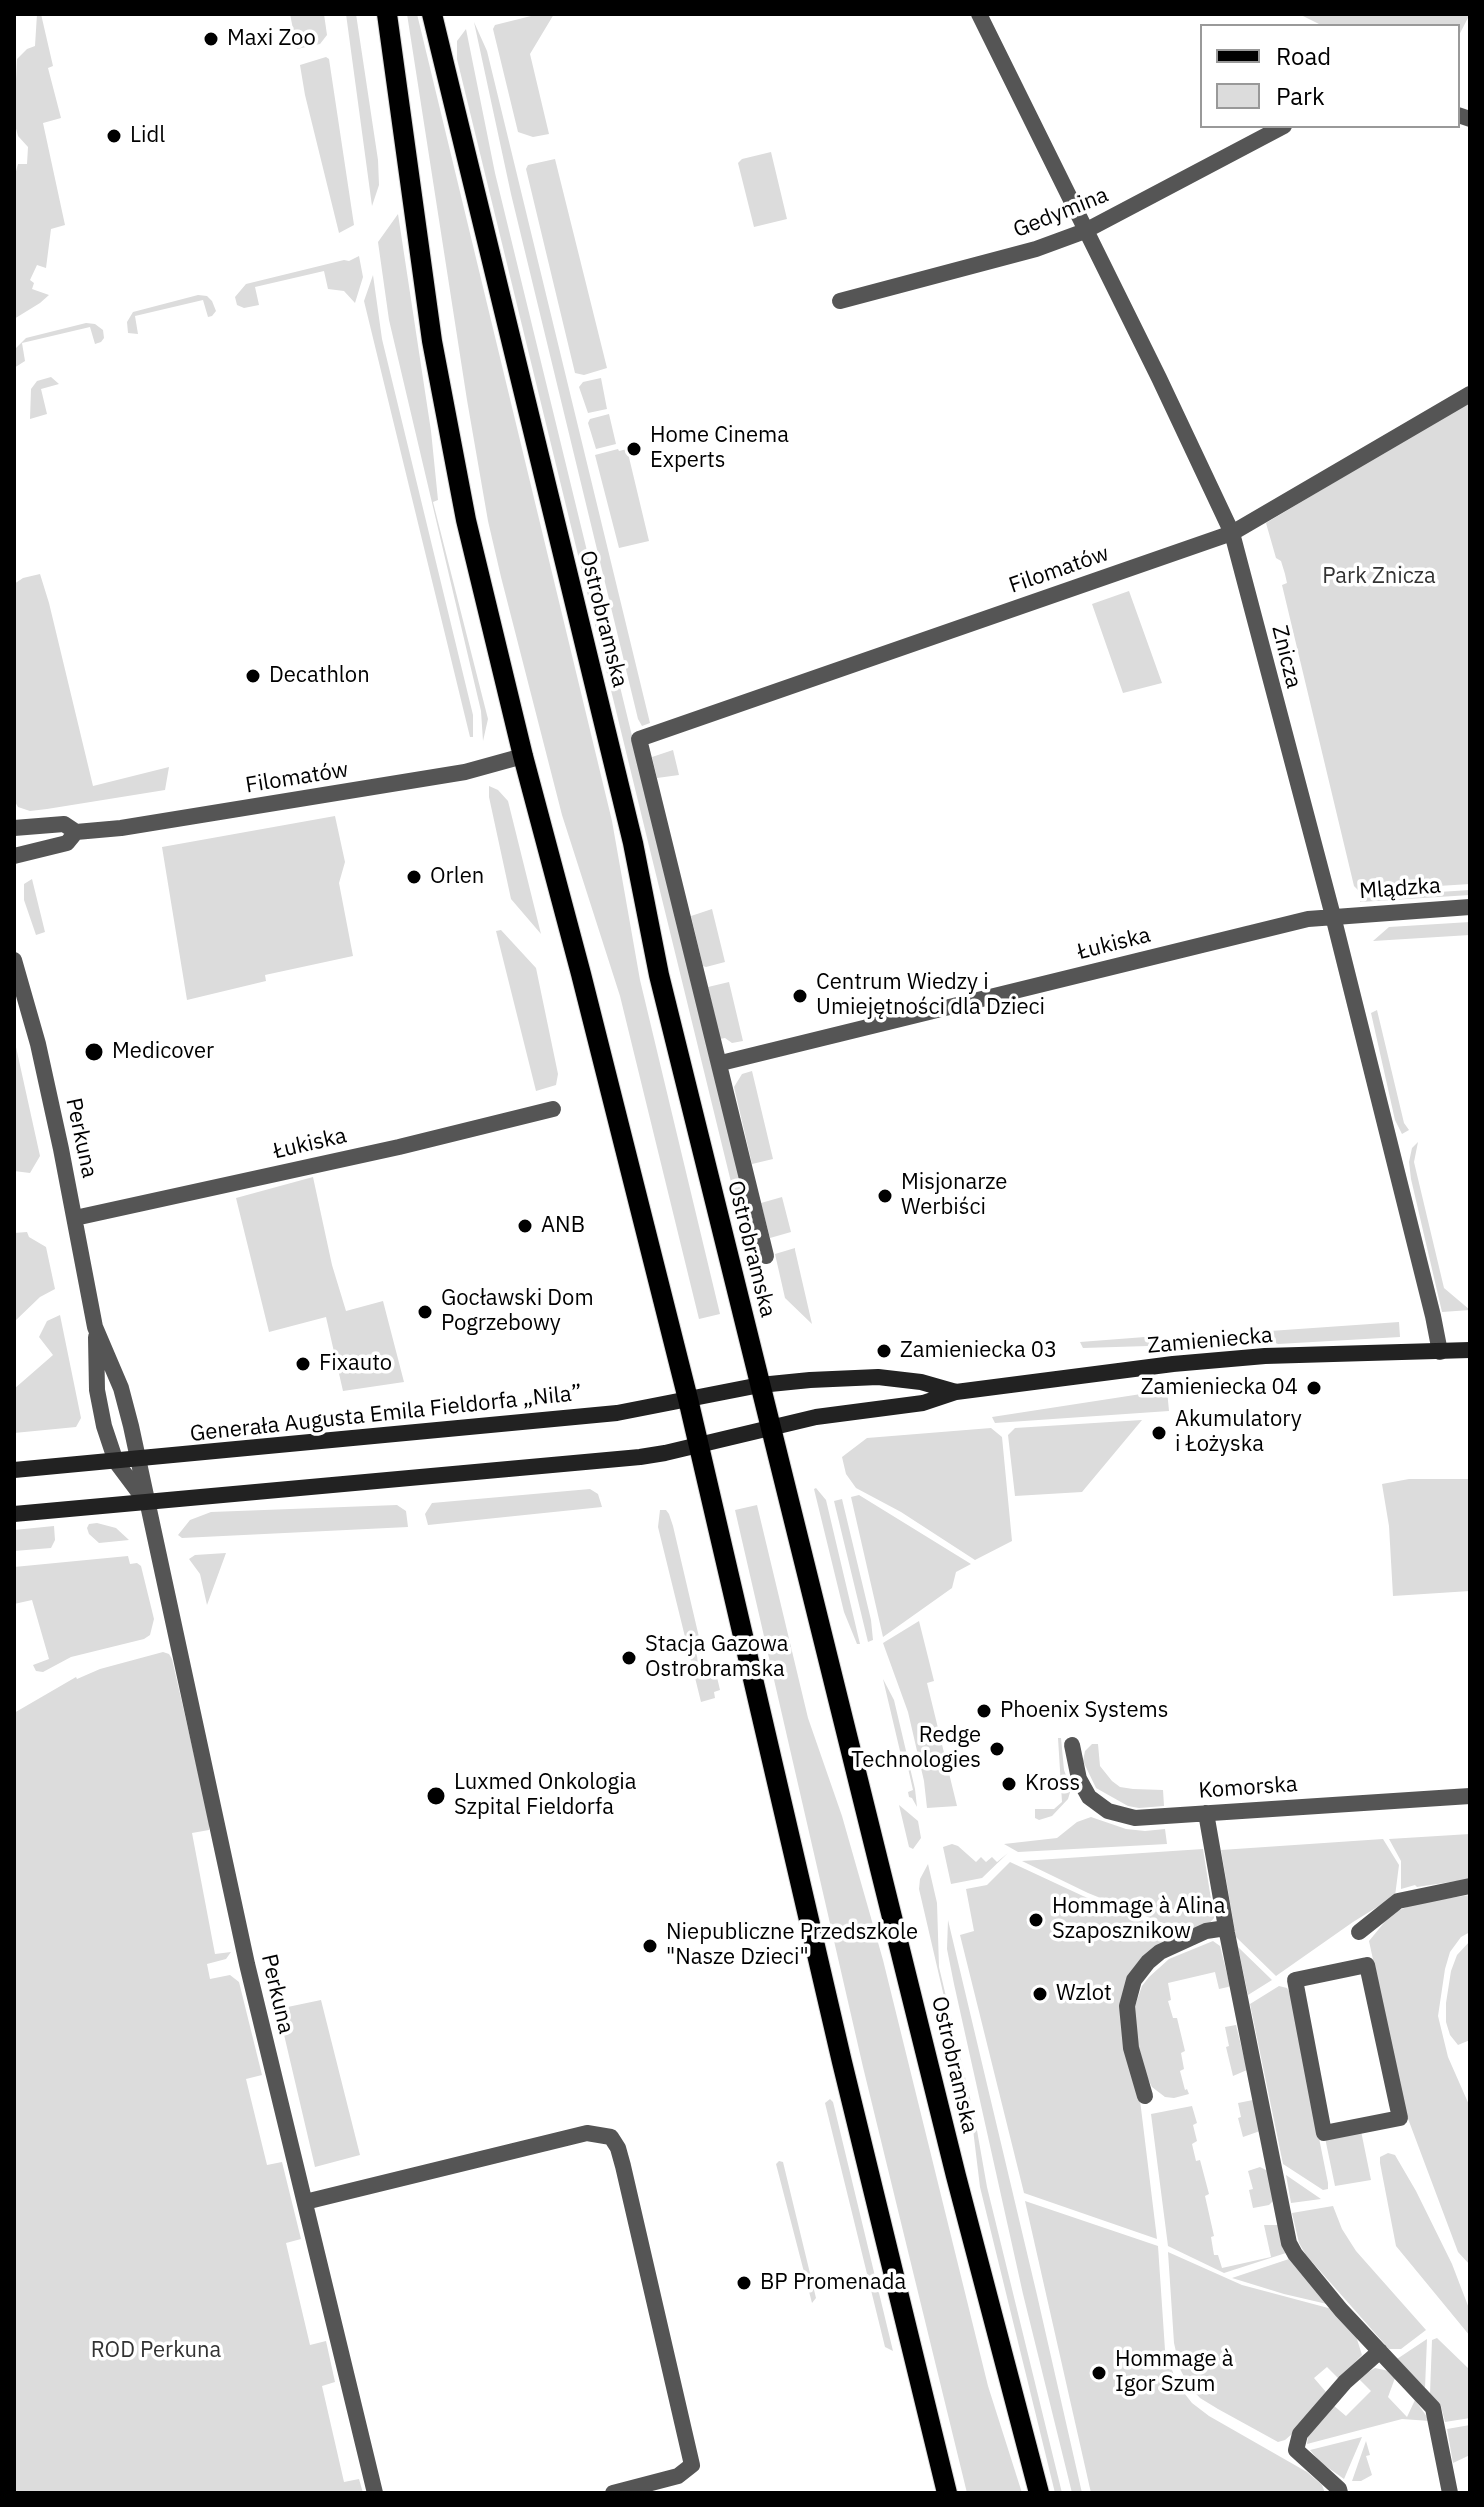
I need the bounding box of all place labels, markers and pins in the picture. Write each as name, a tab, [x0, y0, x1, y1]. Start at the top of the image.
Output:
place label: Maxi Zoo	[227, 26, 316, 52]
marker: Maxi Zoo	[202, 30, 220, 48]
place label: Lidl	[130, 123, 165, 149]
marker: Lidl	[105, 127, 123, 145]
place label: Home Cinema Experts	[650, 423, 789, 474]
marker: Home Cinema Experts	[625, 440, 643, 458]
place label: Decathlon	[269, 663, 370, 689]
marker: Decathlon	[244, 667, 262, 685]
place label: Orlen	[430, 864, 484, 890]
marker: Orlen	[405, 868, 423, 886]
place label: Centrum Wiedzy i Umiejętności dla Dzieci	[816, 970, 1045, 1022]
marker: Centrum Wiedzy i Umiejętności dla Dzieci	[791, 987, 809, 1005]
place label: Medicover	[112, 1039, 214, 1065]
marker: Medicover	[83, 1041, 105, 1063]
place label: Misjonarze Werbiści	[901, 1170, 1007, 1222]
marker: Misjonarze Werbiści	[876, 1187, 894, 1205]
place label: ANB	[541, 1213, 585, 1239]
marker: ANB	[516, 1217, 534, 1235]
place label: Gocławski Dom Pogrzebowy	[441, 1286, 594, 1338]
marker: Gocławski Dom Pogrzebowy	[416, 1303, 434, 1321]
place label: Zamieniecka 03	[900, 1338, 1057, 1364]
marker: Zamieniecka 03	[875, 1342, 893, 1360]
place label: Fixauto	[319, 1351, 392, 1377]
marker: Fixauto	[294, 1355, 312, 1373]
place label: Zamieniecka 04	[1141, 1375, 1298, 1401]
marker: Zamieniecka 04	[1305, 1379, 1323, 1397]
place label: Akumulatory i Łożyska	[1175, 1407, 1302, 1458]
marker: Akumulatory i Łożyska	[1150, 1424, 1168, 1442]
place label: Stacja Gazowa Ostrobramska	[645, 1632, 788, 1684]
marker: Stacja Gazowa Ostrobramska	[620, 1649, 638, 1667]
place label: Phoenix Systems	[1000, 1698, 1168, 1724]
marker: Phoenix Systems	[975, 1702, 993, 1720]
place label: Redge Technologies	[851, 1723, 981, 1774]
marker: Redge Technologies	[988, 1740, 1006, 1758]
place label: Luxmed Onkologia Szpital Fieldorfa	[454, 1770, 636, 1822]
place label: Kross	[1025, 1771, 1080, 1797]
marker: Kross	[1000, 1775, 1018, 1793]
marker: Luxmed Onkologia Szpital Fieldorfa	[425, 1785, 447, 1807]
place label: Hommage à Alina Szaposznikow	[1052, 1894, 1226, 1946]
marker: Hommage à Alina Szaposznikow	[1027, 1911, 1045, 1929]
place label: Niepubliczne Przedszkole "Nasze Dzieci"	[666, 1920, 918, 1972]
marker: Niepubliczne Przedszkole "Nasze Dzieci"	[641, 1937, 659, 1955]
place label: Wzlot	[1056, 1981, 1112, 2007]
marker: Wzlot	[1031, 1985, 1049, 2003]
place label: BP Promenada	[760, 2270, 906, 2296]
marker: BP Promenada	[735, 2274, 753, 2292]
place label: Hommage à Igor Szum	[1115, 2347, 1234, 2398]
marker: Hommage à Igor Szum	[1090, 2364, 1108, 2382]

